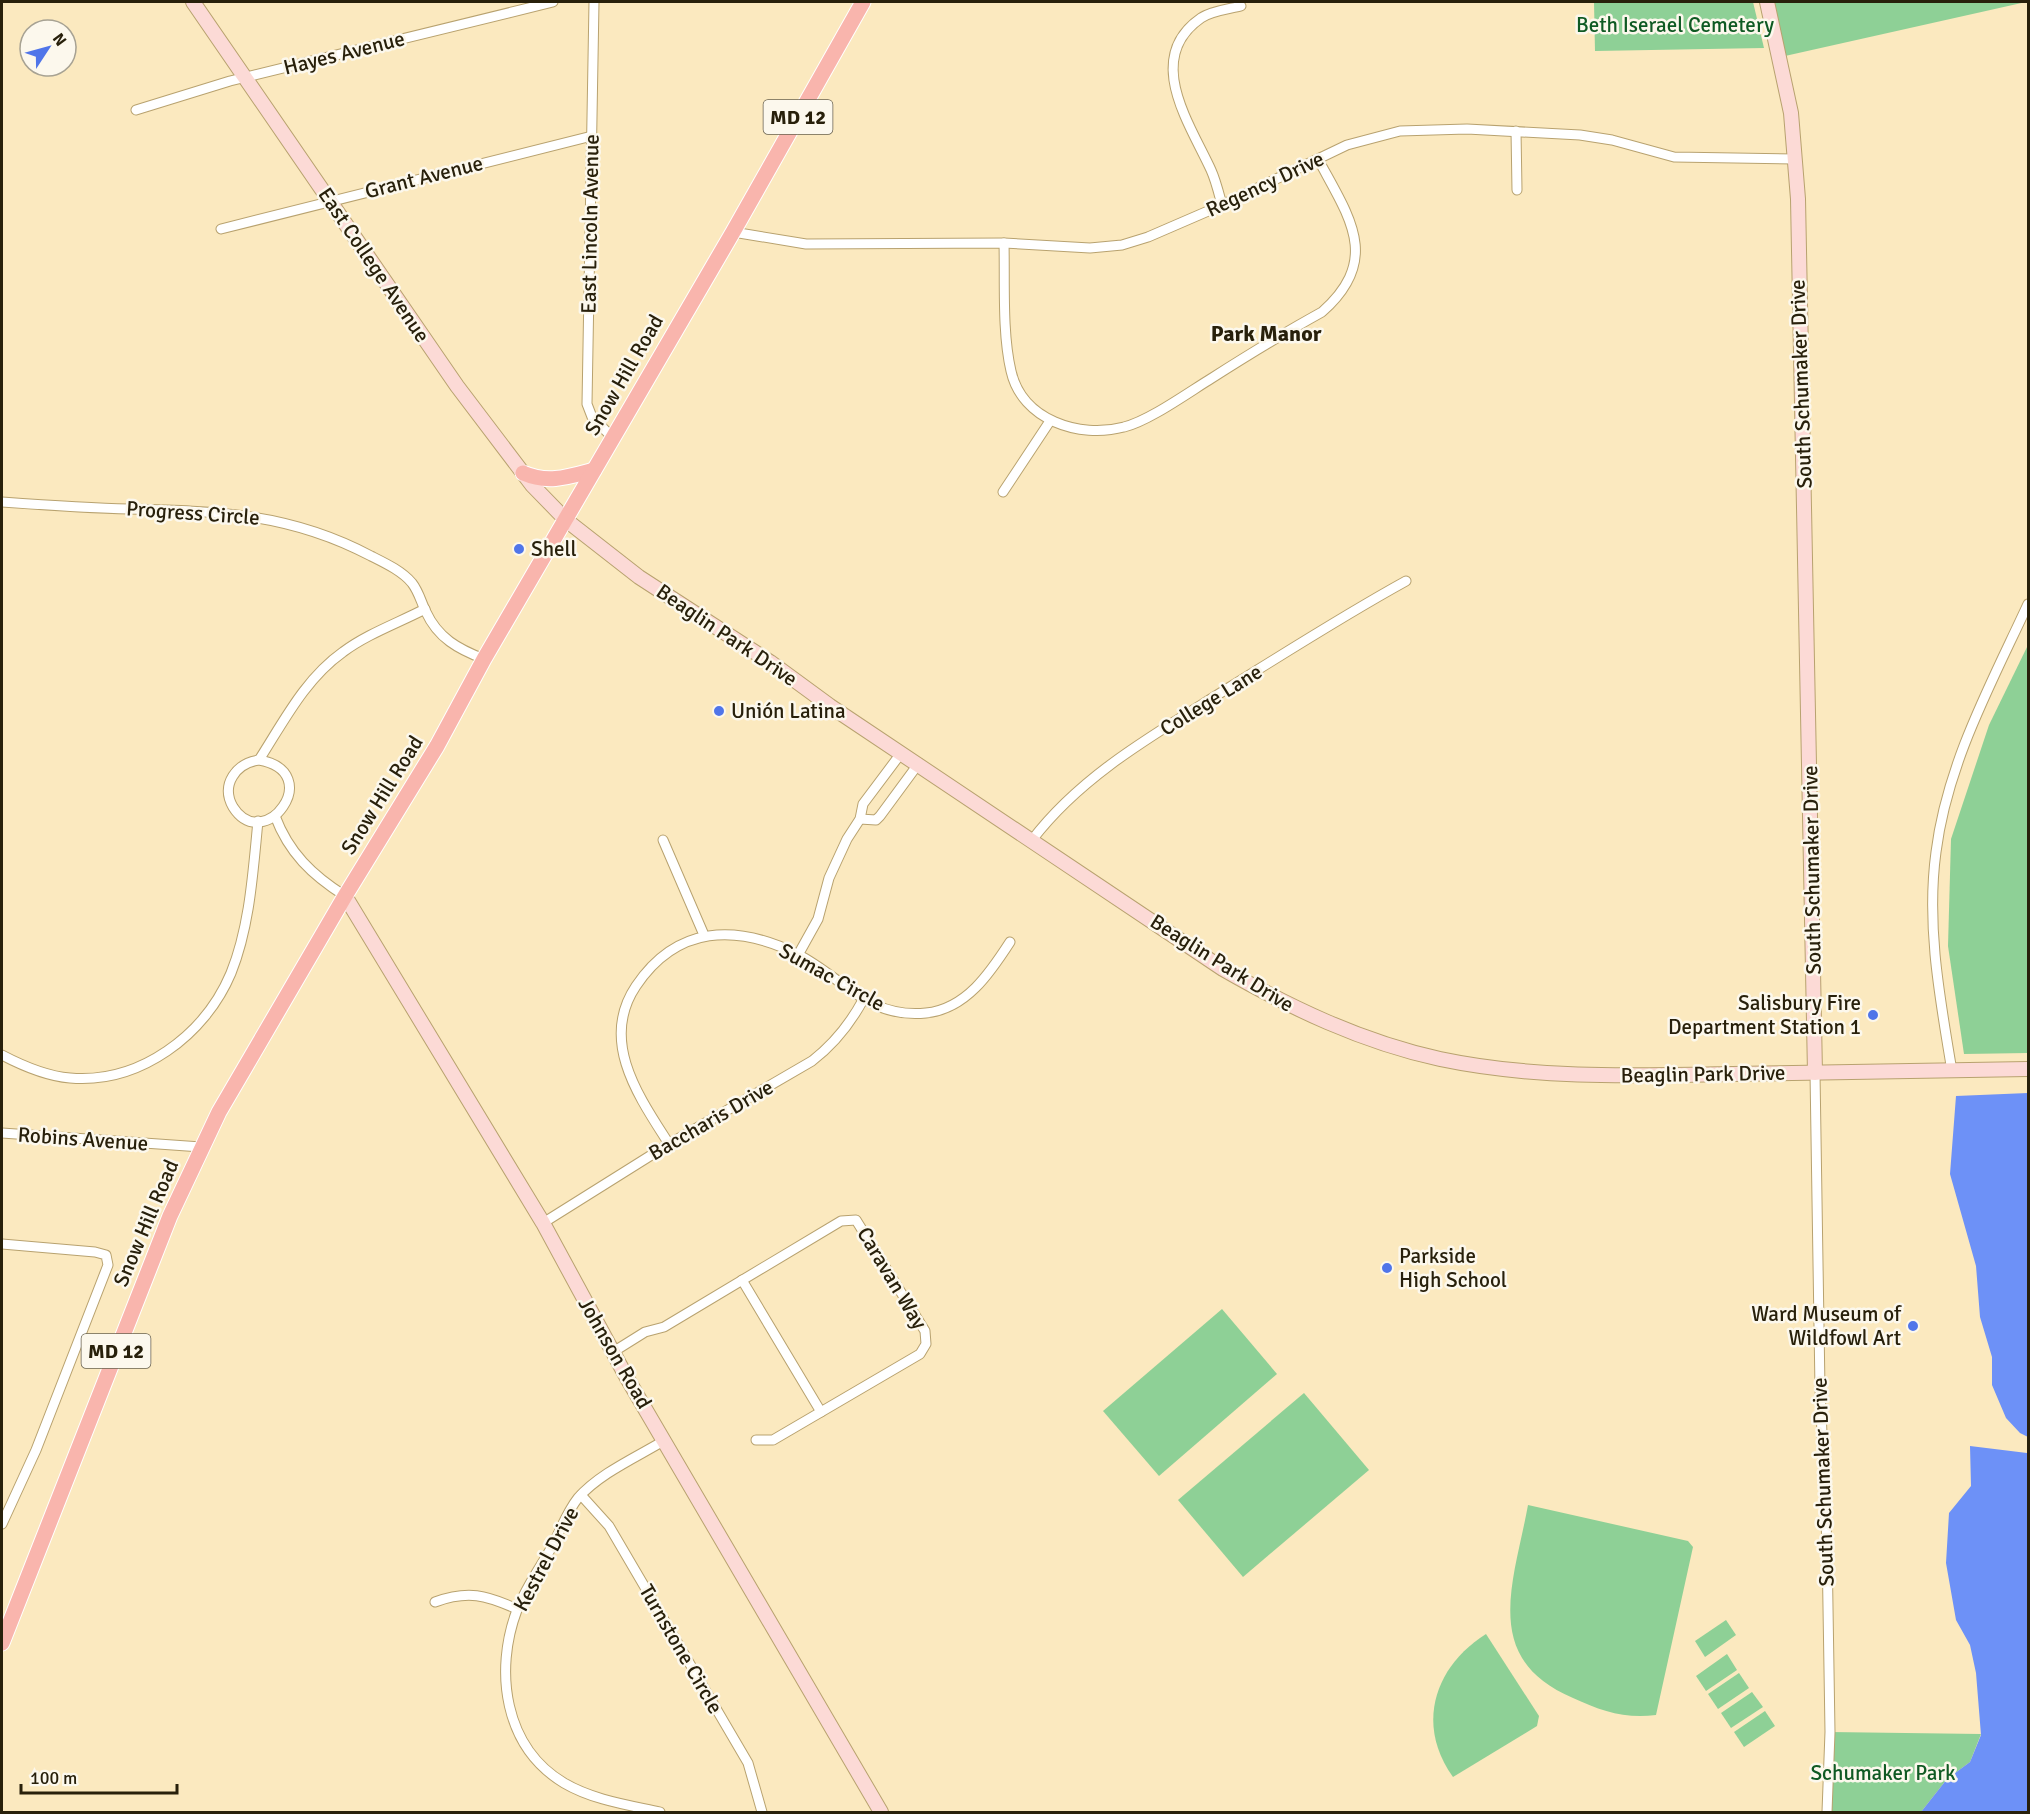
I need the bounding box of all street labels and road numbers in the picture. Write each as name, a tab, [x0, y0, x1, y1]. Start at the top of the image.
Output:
street label: Hayes Avenue	[281, 25, 407, 81]
road number: MD 12	[764, 100, 832, 134]
street label: East Lincoln Avenue	[575, 134, 605, 314]
street label: Regency Drive	[1202, 145, 1328, 223]
street label: Grant Avenue	[362, 150, 486, 204]
street label: East College Avenue	[313, 183, 435, 347]
street label: South Schumaker Drive	[1784, 279, 1818, 489]
street label: Snow Hill Road	[579, 310, 669, 440]
street label: Progress Circle	[125, 495, 261, 531]
street label: Beaglin Park Drive	[651, 578, 803, 692]
street label: College Lane	[1155, 658, 1267, 742]
street label: Snow Hill Road	[335, 731, 429, 859]
street label: South Schumaker Drive	[1797, 765, 1827, 975]
street label: Beaglin Park Drive	[1145, 908, 1299, 1018]
street label: Sumac Circle	[775, 937, 889, 1017]
street label: Beaglin Park Drive	[1620, 1060, 1786, 1088]
street label: Baccharis Drive	[644, 1074, 778, 1166]
street label: Robins Avenue	[17, 1121, 149, 1157]
street label: Snow Hill Road	[108, 1156, 184, 1290]
street label: Caravan Way	[851, 1222, 933, 1334]
street label: Johnson Road	[573, 1293, 657, 1413]
road number: MD 12	[82, 1334, 150, 1368]
street label: South Schumaker Drive	[1806, 1377, 1840, 1587]
street label: Kestrel Drive	[508, 1502, 584, 1616]
street label: Turnstone Circle	[633, 1580, 729, 1718]

